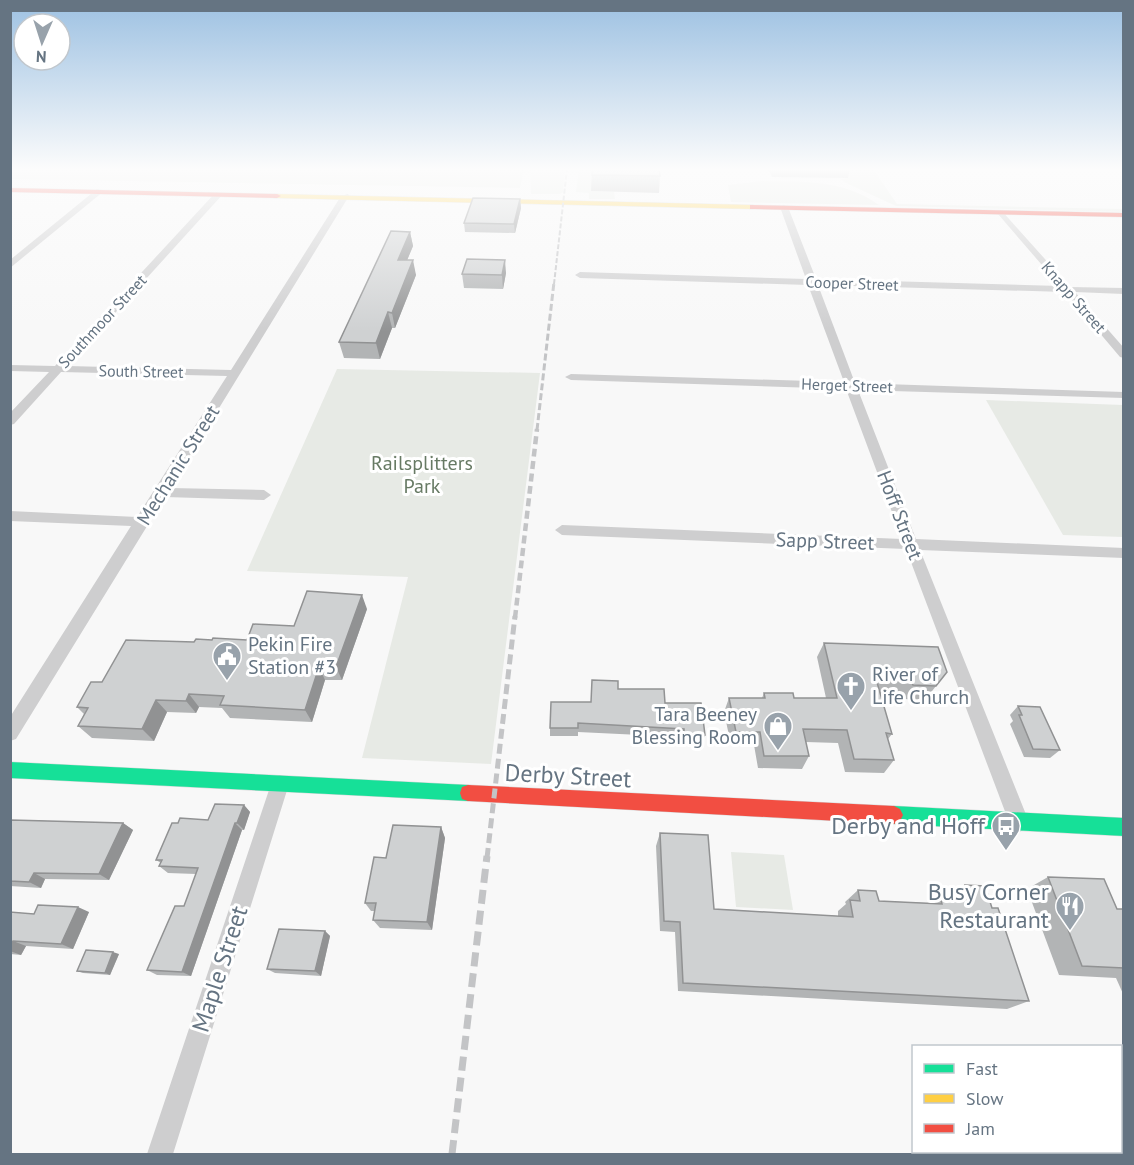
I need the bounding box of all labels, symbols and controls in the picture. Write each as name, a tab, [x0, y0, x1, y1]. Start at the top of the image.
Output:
north arrow	[12, 12, 72, 72]
text: N	[35, 47, 47, 67]
street label: Knapp Street	[1037, 257, 1111, 337]
street label: Southmoor Street	[54, 270, 151, 372]
street label: Cooper Street	[805, 271, 899, 295]
street label: South Street	[98, 360, 184, 382]
street label: Herget Street	[801, 373, 894, 397]
street label: Mechanic Street	[131, 400, 225, 530]
park label: Railsplitters Park	[371, 450, 473, 499]
street label: Hoff Street	[871, 467, 929, 563]
street label: Sapp Street	[775, 526, 875, 556]
place label: Pekin Fire Station #3	[248, 631, 336, 680]
public building icon: Pekin Fire Station #3	[211, 640, 243, 682]
place label: River of Life Church	[872, 661, 969, 710]
church icon: River of Life Church	[835, 670, 867, 712]
place label: Tara Beeney Blessing Room	[631, 701, 758, 750]
shop icon: Tara Beeney Blessing Room	[762, 710, 794, 752]
street label: Derby Street	[504, 757, 632, 794]
place label: Derby and Hoff	[831, 810, 986, 841]
bus stop icon: Derby and Hoff	[990, 810, 1022, 852]
place label: Busy Corner Restaurant	[928, 876, 1049, 935]
restaurant icon: Busy Corner Restaurant	[1054, 890, 1086, 932]
street label: Maple Street	[185, 902, 254, 1036]
legend	[912, 1045, 1122, 1153]
text: Fast	[966, 1057, 998, 1080]
text: Slow	[966, 1087, 1004, 1110]
text: Jam	[965, 1117, 995, 1140]

